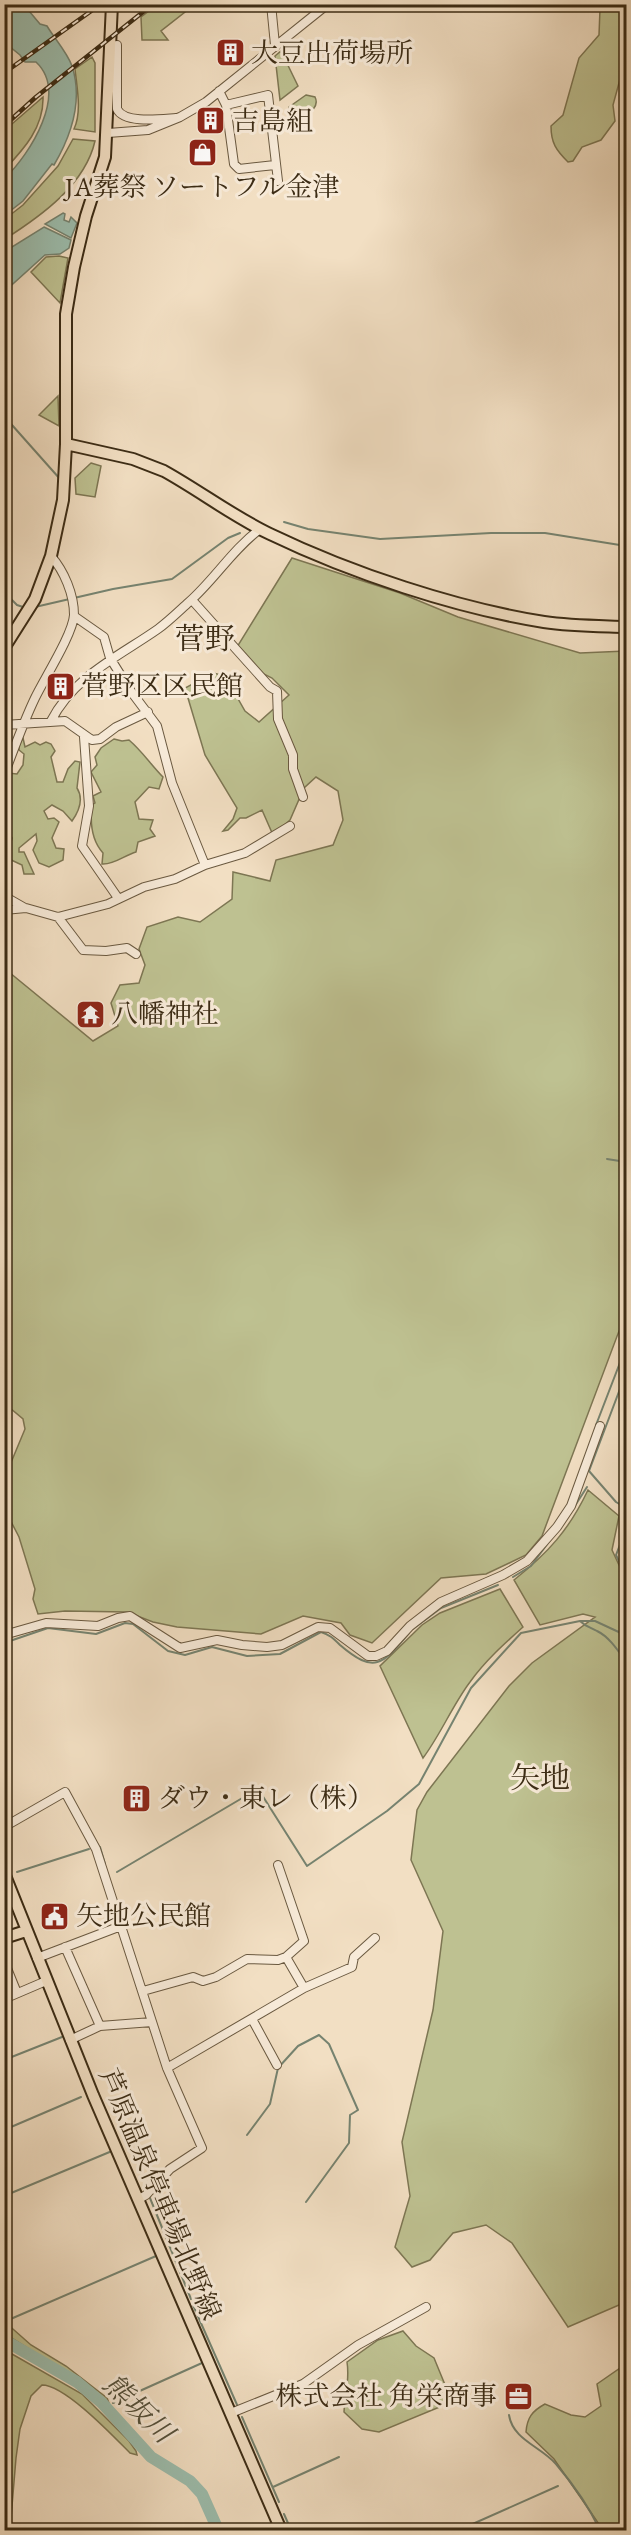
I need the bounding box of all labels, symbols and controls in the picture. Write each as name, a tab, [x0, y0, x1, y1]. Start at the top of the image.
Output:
place label: 大豆出荷場所	[251, 35, 413, 70]
building icon: 大豆出荷場所	[214, 37, 246, 69]
place label: 吉島組	[232, 103, 313, 138]
building icon: 吉島組	[195, 105, 227, 137]
shop icon: JA葬祭 ソートフル金津	[186, 136, 218, 168]
place label: JA葬祭 ソートフル金津	[63, 169, 339, 204]
district label: 菅野	[175, 619, 235, 658]
place label: 菅野区区民館	[81, 668, 243, 703]
building icon: 菅野区区民館	[44, 670, 76, 702]
place label: 八幡神社	[111, 996, 219, 1031]
temple icon: 八幡神社	[74, 998, 106, 1030]
district label: 矢地	[510, 1758, 570, 1797]
place label: ダウ・東レ（株）	[158, 1780, 374, 1815]
building icon: ダウ・東レ（株）	[121, 1782, 153, 1814]
place label: 矢地公民館	[76, 1898, 211, 1933]
public building icon: 矢地公民館	[39, 1900, 71, 1932]
street label: 芦原温泉停車場北野線	[92, 2063, 229, 2325]
water label: 熊坂川	[96, 2366, 184, 2452]
place label: 株式会社 角栄商事	[276, 2378, 497, 2413]
office icon: 株式会社 角栄商事	[502, 2380, 534, 2412]

